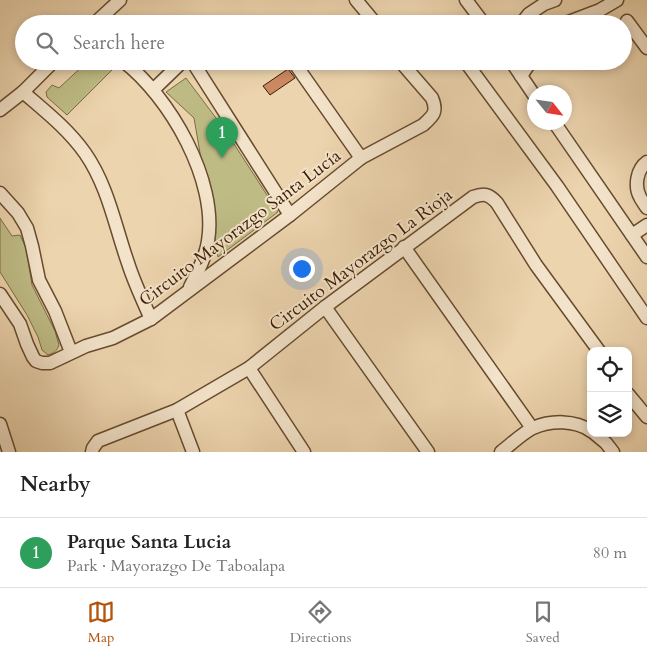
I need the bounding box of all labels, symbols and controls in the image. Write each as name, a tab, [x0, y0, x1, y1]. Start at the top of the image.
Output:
search box	[15, 15, 632, 70]
icon: search	[33, 29, 61, 57]
text: Search here	[73, 30, 165, 56]
north arrow	[527, 85, 572, 130]
pin: 1	[206, 117, 238, 158]
street label: Circuito Mayorazgo Santa Lucía	[134, 144, 346, 312]
street label: Circuito Mayorazgo La Rioja	[264, 183, 458, 337]
your location	[289, 256, 315, 282]
map controls	[587, 347, 632, 437]
button: locate	[587, 347, 632, 392]
button: layers	[587, 392, 632, 437]
text: Nearby	[20, 470, 91, 499]
text: Parque Santa Lucia	[67, 529, 231, 555]
text: 1	[32, 542, 40, 564]
text: 80 m	[593, 542, 627, 564]
text: Park · Mayorazgo De Taboalapa	[67, 555, 285, 577]
tab: Map	[87, 598, 115, 647]
tab: Directions	[290, 598, 351, 647]
tab: Saved	[526, 598, 560, 647]

